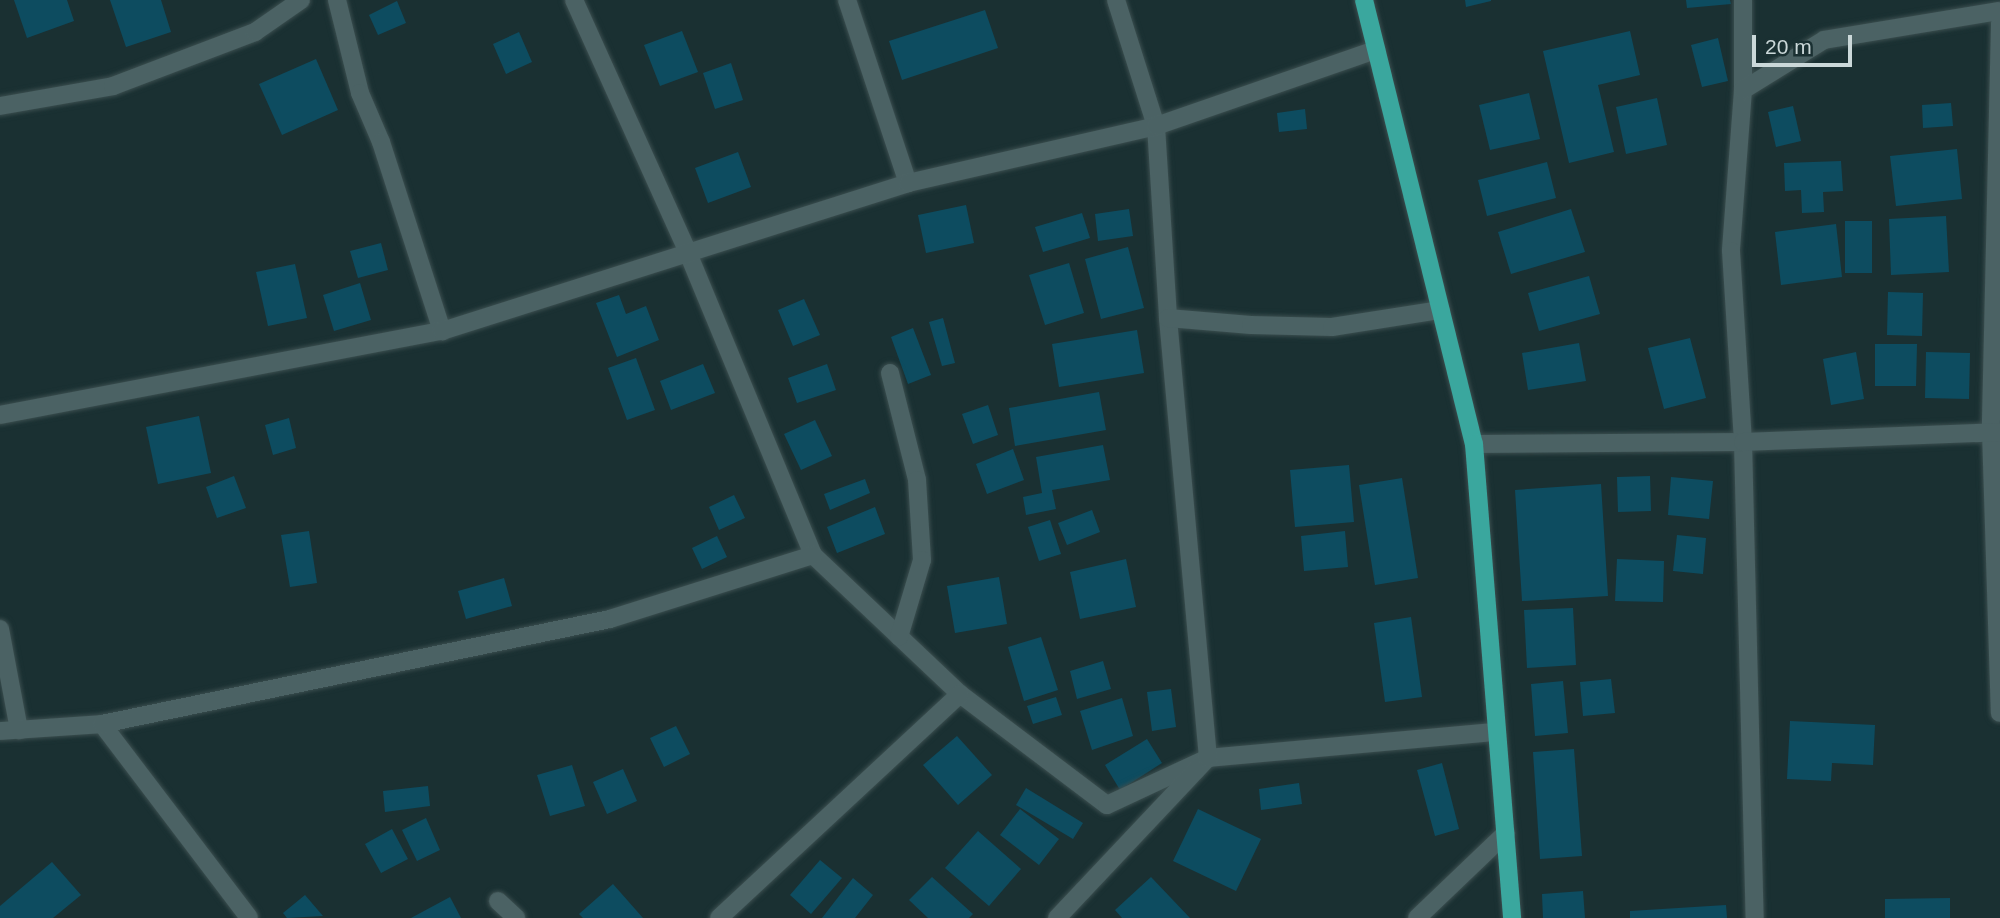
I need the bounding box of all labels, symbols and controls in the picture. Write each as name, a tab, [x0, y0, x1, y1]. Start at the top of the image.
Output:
scale bar	[1755, 21, 1855, 65]
text: 20 m	[1765, 35, 1812, 58]

